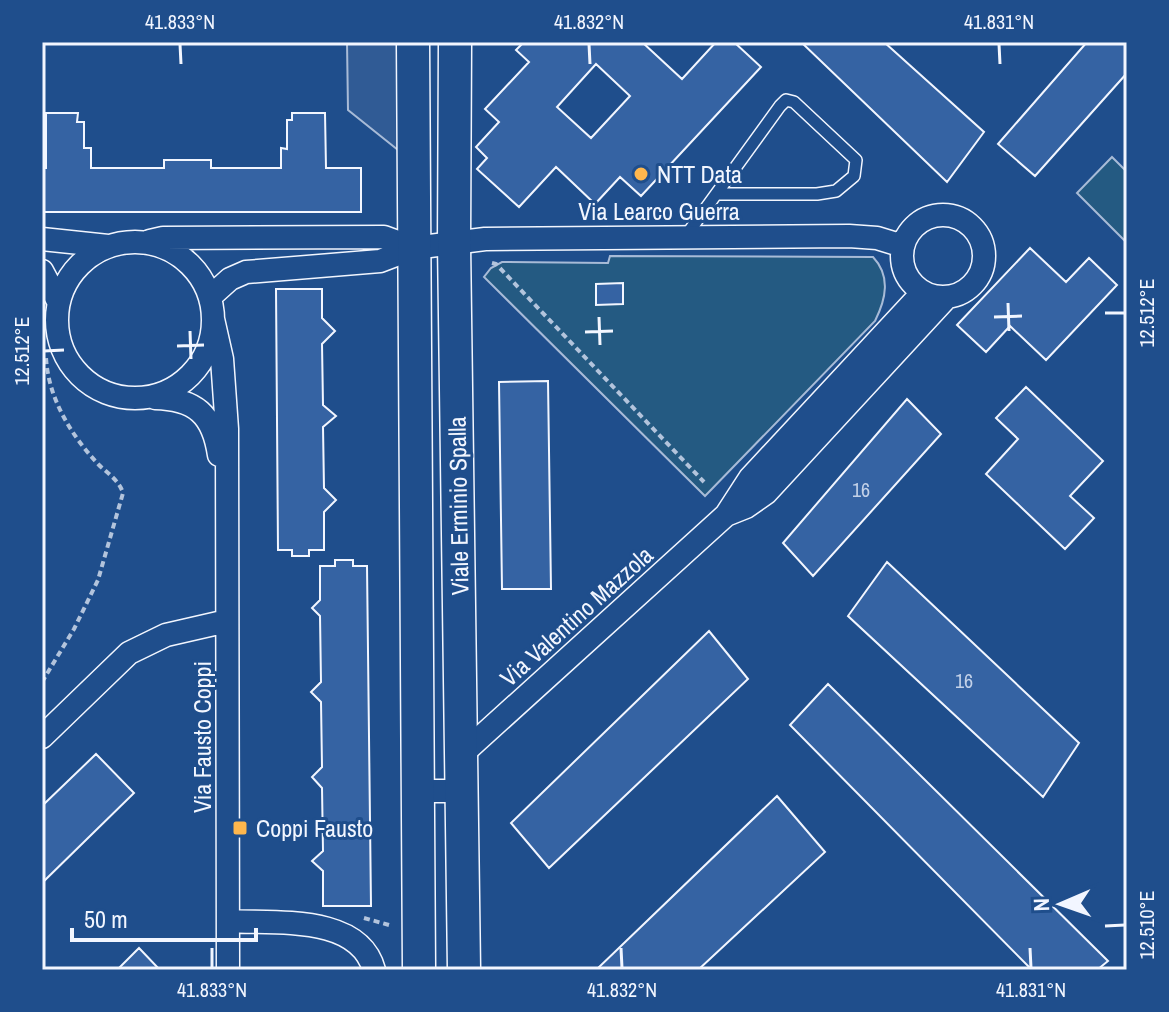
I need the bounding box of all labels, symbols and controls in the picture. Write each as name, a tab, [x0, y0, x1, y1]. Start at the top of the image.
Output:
text: 41.833°N	[145, 8, 215, 35]
text: 41.832°N	[554, 8, 624, 35]
text: 41.831°N	[964, 8, 1034, 35]
place label: NTT Data	[657, 158, 742, 190]
marker: NTT Data	[632, 165, 650, 183]
street label: Via Learco Guerra	[578, 195, 740, 227]
text: 12.512°E	[1133, 278, 1160, 348]
text: 12.512°E	[8, 316, 35, 386]
street label: Viale Erminio Spalla	[440, 416, 476, 596]
house number: 16	[852, 476, 870, 503]
street label: Via Valentino Mazzola	[493, 539, 659, 693]
street label: Via Fausto Coppi	[186, 661, 218, 813]
house number: 16	[955, 667, 973, 694]
place label: Coppi Fausto	[256, 812, 373, 844]
marker: Coppi Fausto	[231, 819, 249, 837]
north arrow	[1021, 864, 1101, 944]
text: 12.510°E	[1133, 890, 1160, 960]
scale bar	[72, 892, 256, 942]
text: N	[1026, 898, 1056, 912]
text: 50 m	[84, 903, 128, 935]
text: 41.833°N	[177, 976, 247, 1003]
text: 41.832°N	[587, 976, 657, 1003]
text: 41.831°N	[996, 976, 1066, 1003]

